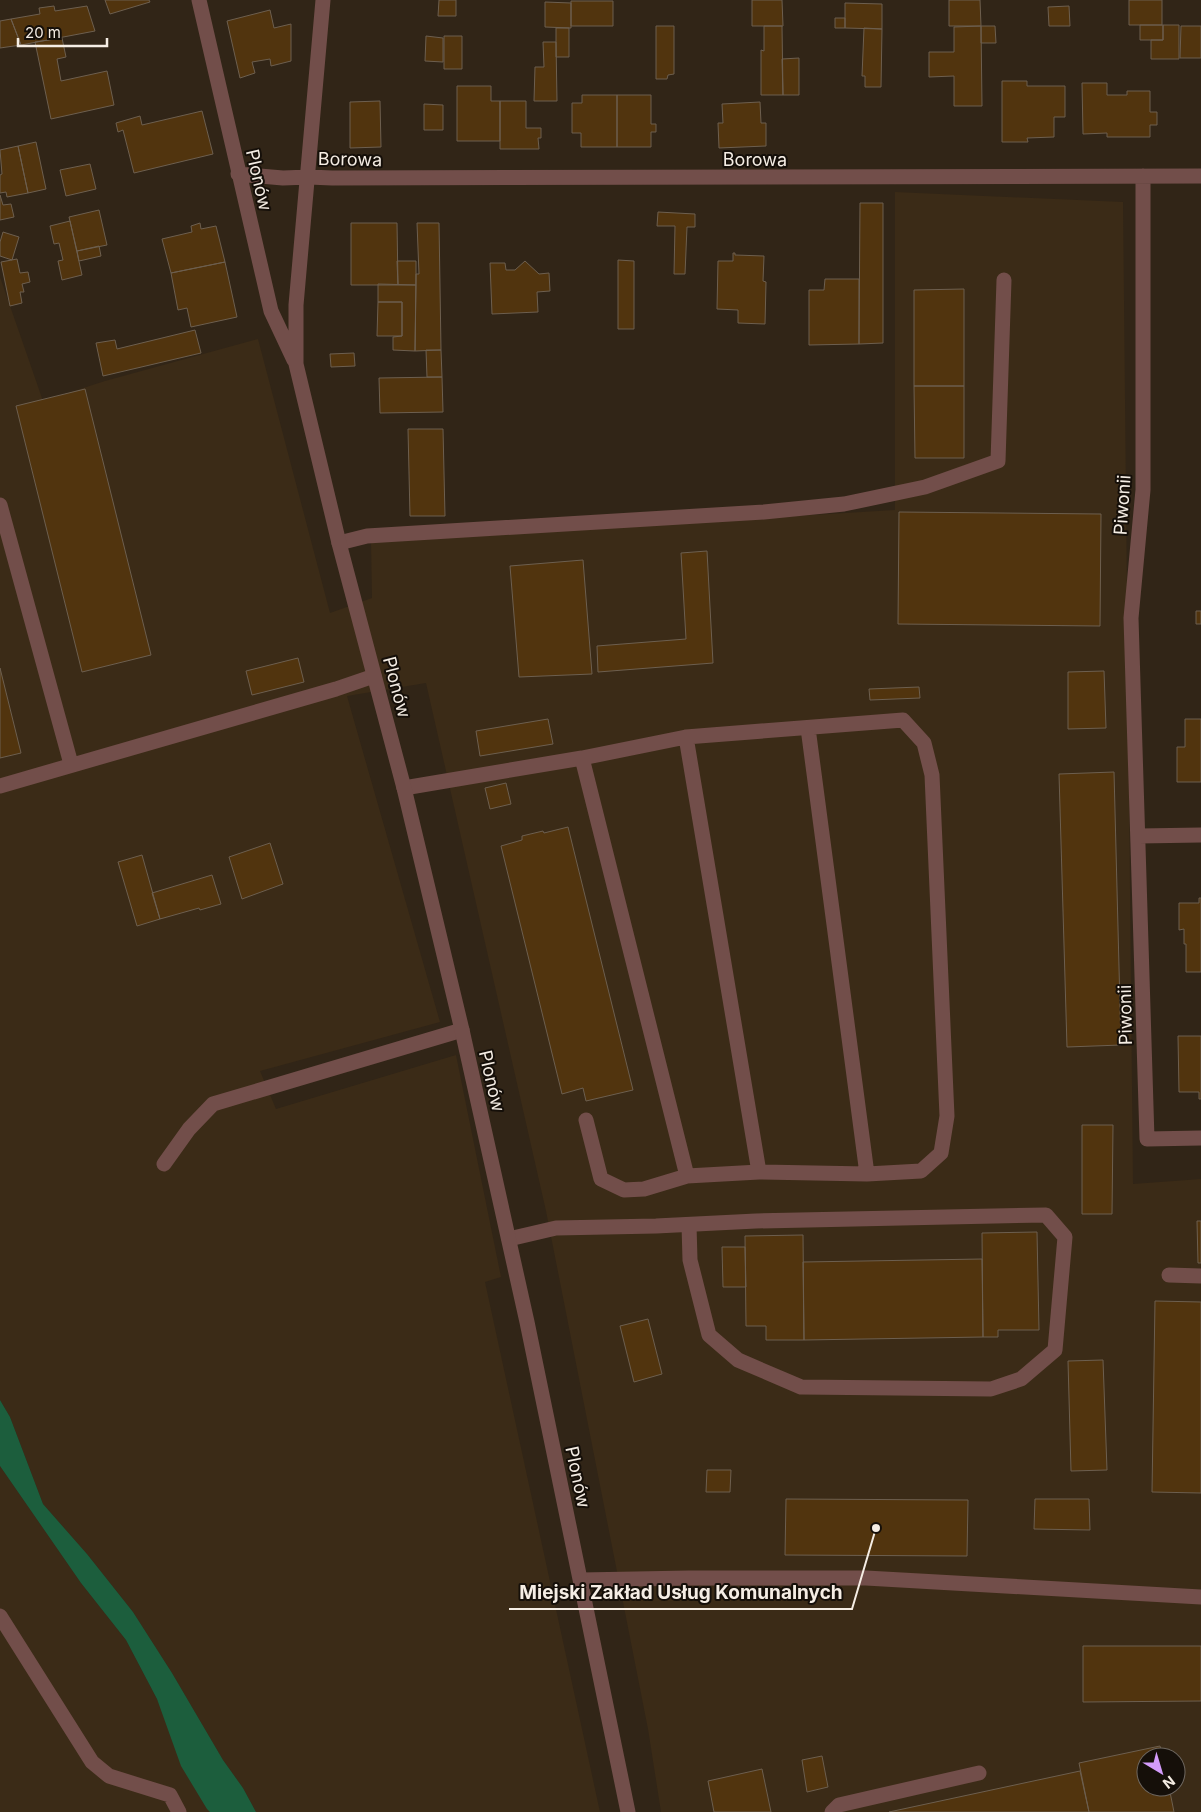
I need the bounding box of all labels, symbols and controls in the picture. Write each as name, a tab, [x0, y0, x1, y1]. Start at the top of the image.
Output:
scale bar	[18, 15, 106, 47]
text: 20 m	[25, 23, 61, 42]
street label: Plonów	[242, 147, 276, 213]
street label: Borowa	[318, 148, 382, 170]
street label: Borowa	[723, 149, 787, 170]
street label: Piwonii	[1109, 474, 1135, 536]
street label: Plonów	[379, 654, 415, 720]
street label: Piwonii	[1114, 985, 1136, 1045]
street label: Plonów	[475, 1048, 509, 1114]
street label: Plonów	[561, 1444, 595, 1510]
callout: Miejski Zakład Usług Komunalnych	[509, 1575, 852, 1609]
text: Miejski Zakład Usług Komunalnych	[519, 1581, 843, 1604]
north arrow	[1136, 1747, 1186, 1797]
text: N	[1160, 1773, 1179, 1793]

